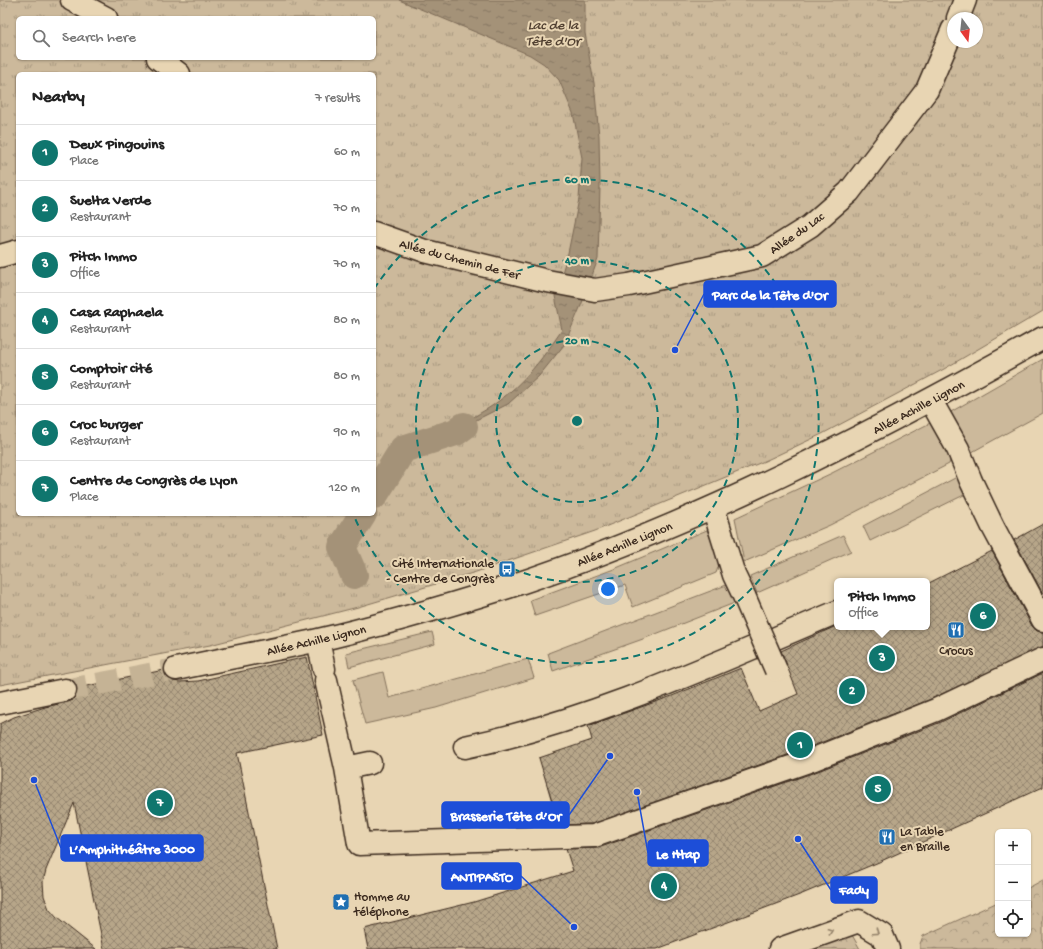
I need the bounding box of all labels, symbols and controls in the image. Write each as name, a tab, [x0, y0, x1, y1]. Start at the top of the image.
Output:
north arrow	[947, 12, 983, 48]
search box	[16, 16, 376, 60]
water label: Lac de la Tête d'Or	[526, 18, 583, 51]
icon: search	[30, 27, 52, 49]
text: Search here	[62, 29, 136, 47]
text: Nearby	[32, 88, 85, 108]
text: 7 results	[315, 91, 360, 106]
text: Deux Pingouins	[70, 136, 164, 154]
text: 1	[42, 145, 48, 160]
text: 60 m	[334, 145, 360, 160]
text: Place	[70, 154, 98, 169]
text: 60 m	[565, 174, 590, 188]
text: Suelta Verde	[70, 192, 151, 210]
text: 2	[42, 201, 48, 216]
text: 70 m	[334, 201, 360, 216]
street label: Allée du Lac	[767, 209, 828, 258]
text: Restaurant	[70, 210, 130, 225]
street label: Allée du Chemin de Fer	[397, 237, 523, 284]
text: Pitch Immo	[70, 248, 137, 266]
text: 40 m	[564, 255, 589, 269]
text: 3	[42, 257, 48, 272]
text: 70 m	[334, 257, 360, 272]
text: Office	[70, 266, 100, 281]
callout: Parc de la Tête d'Or	[704, 281, 836, 307]
text: Parc de la Tête d'Or	[711, 288, 830, 305]
text: Casa Raphaela	[70, 304, 163, 322]
text: 4	[42, 313, 48, 328]
text: 80 m	[333, 313, 360, 328]
text: Restaurant	[70, 322, 130, 337]
text: 20 m	[565, 335, 590, 349]
text: Comptoir cité	[70, 360, 152, 378]
text: 5	[42, 369, 48, 384]
text: 80 m	[333, 369, 360, 384]
street label: Allée Achille Lignon	[871, 377, 968, 439]
text: Restaurant	[70, 378, 130, 393]
centre of rings	[570, 414, 584, 428]
text: Croc burger	[70, 416, 142, 434]
text: 6	[42, 425, 48, 440]
text: 90 m	[334, 425, 360, 440]
text: Restaurant	[70, 434, 130, 449]
text: Centre de Congrès de Lyon	[70, 472, 237, 490]
text: 7	[42, 481, 48, 496]
text: 120 m	[329, 481, 360, 496]
text: Place	[70, 490, 98, 505]
street label: Allée Achille Lignon	[575, 519, 675, 571]
place label: Cité Internationale - Centre de Congrès	[386, 557, 495, 587]
bus stop icon: Cité Internationale - Centre de Congrès	[497, 559, 517, 579]
popup	[834, 578, 930, 630]
your location	[598, 579, 618, 599]
text: Pitch Immo	[848, 588, 916, 606]
pin: 6	[970, 601, 996, 631]
text: Office	[848, 606, 878, 621]
restaurant icon: Crocus	[946, 620, 966, 640]
street label: Allée Achille Lignon	[265, 623, 368, 660]
pin: 3	[869, 643, 895, 673]
place label: Crocus	[939, 644, 974, 659]
pin: 2	[839, 676, 865, 706]
pin: 1	[787, 730, 813, 760]
pin: 5	[865, 774, 891, 804]
pin: 7	[147, 788, 173, 818]
callout: Brasserie Tête d’Or	[442, 802, 569, 828]
text: Brasserie Tête d’Or	[450, 809, 563, 826]
place label: La Table en Braille	[900, 825, 950, 855]
restaurant icon: La Table en Braille	[877, 827, 897, 847]
map controls	[995, 829, 1031, 937]
button: +	[995, 829, 1031, 865]
callout: L’Amphithéâtre 3000	[61, 835, 203, 861]
callout: Le Htap	[648, 840, 708, 866]
text: L’Amphithéâtre 3000	[69, 842, 195, 859]
text: Le Htap	[656, 847, 700, 864]
callout: ANTIPASTO	[442, 863, 521, 889]
button: −	[995, 865, 1031, 901]
text: ANTIPASTO	[450, 870, 514, 887]
pin: 4	[651, 871, 677, 901]
callout: Fady	[831, 877, 877, 903]
text: Fady	[838, 883, 869, 900]
place label: Homme au téléphone	[353, 890, 410, 920]
place icon: Homme au téléphone	[331, 892, 351, 912]
button: locate	[995, 901, 1031, 937]
one-way arrow	[826, 927, 833, 936]
one-way arrow	[872, 927, 879, 934]

